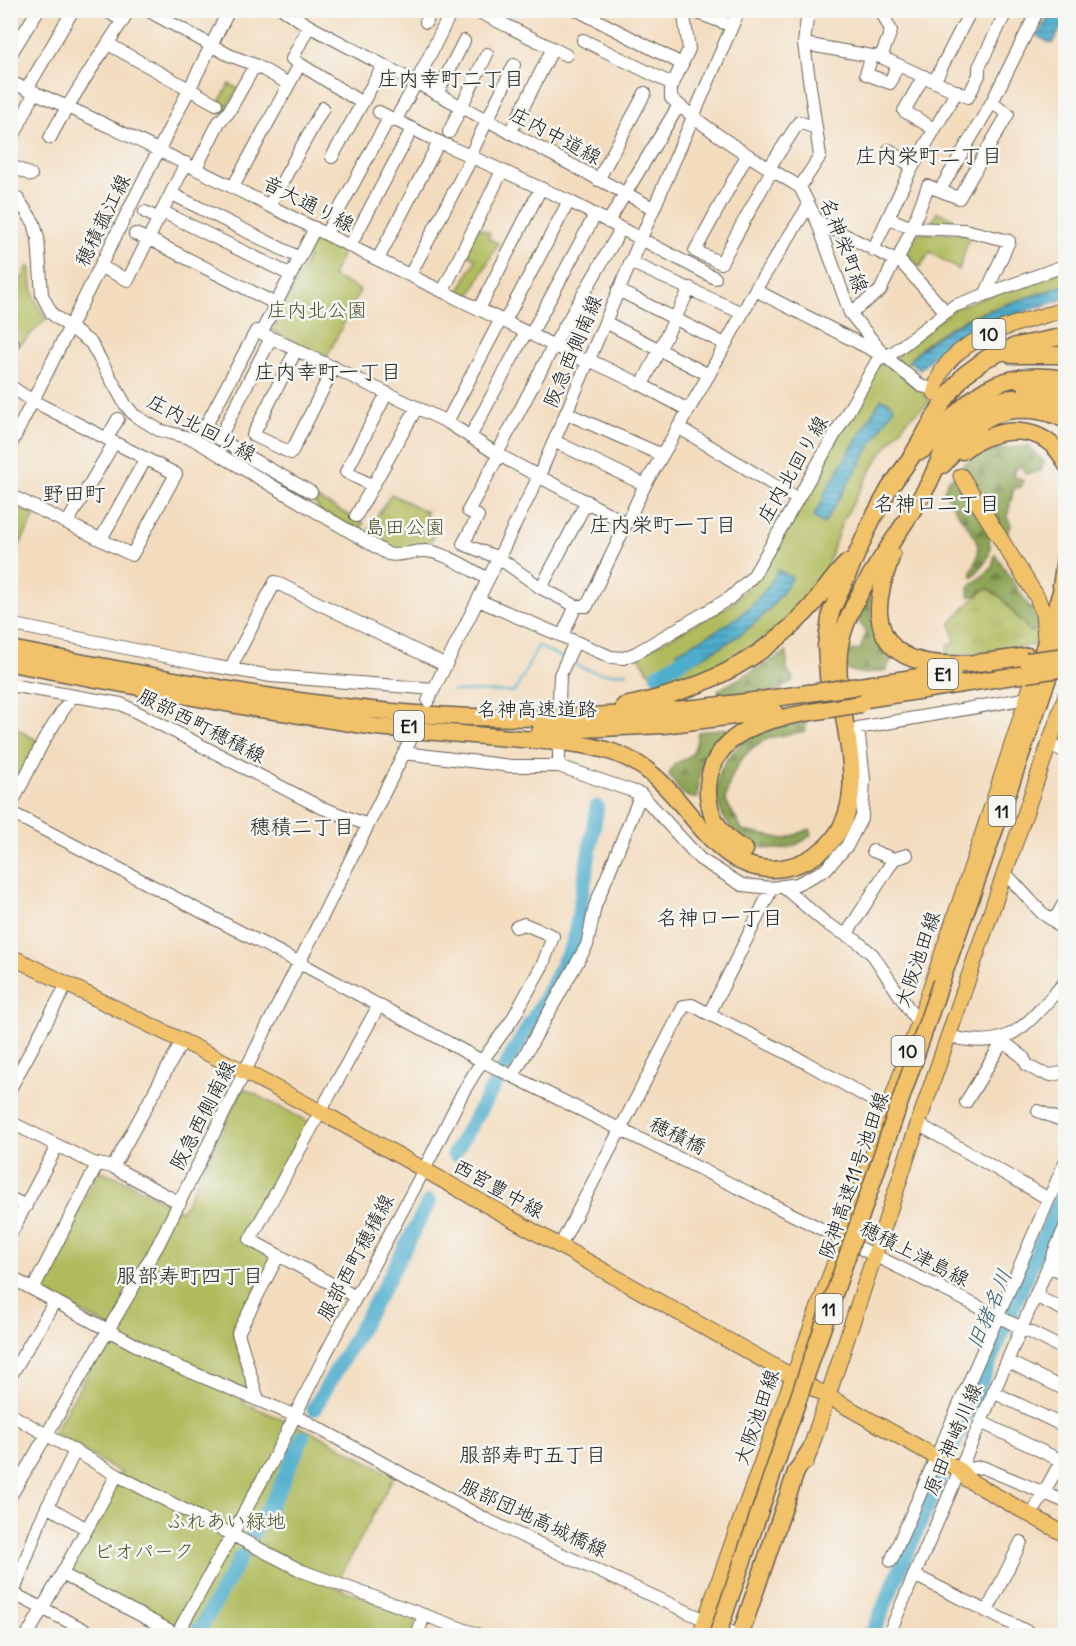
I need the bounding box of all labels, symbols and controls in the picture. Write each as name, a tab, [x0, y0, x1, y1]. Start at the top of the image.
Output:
district label: 庄内幸町二丁目	[378, 65, 525, 92]
street label: 庄内中道線	[506, 100, 606, 170]
district label: 庄内栄町二丁目	[856, 142, 1003, 169]
street label: 音大通り線	[259, 169, 359, 237]
street label: 穂積菰江線	[69, 170, 135, 270]
street label: 名神栄町線	[815, 194, 875, 296]
street label: 阪急西側南線	[537, 291, 607, 411]
park label: 庄内北公園	[267, 297, 367, 322]
road number: 10	[972, 319, 1006, 349]
district label: 庄内幸町一丁目	[255, 358, 402, 385]
street label: 庄内北回り線	[143, 388, 261, 466]
street label: 庄内北回り線	[751, 411, 833, 527]
district label: 野田町	[43, 480, 106, 507]
district label: 名神口二丁目	[874, 490, 1000, 517]
district label: 庄内栄町一丁目	[590, 511, 737, 538]
park label: 島田公園	[365, 514, 445, 539]
road number: E1	[928, 659, 958, 689]
street label: 服部西町穂積線	[134, 682, 270, 768]
street label: 名神高速道路	[477, 696, 597, 721]
road number: E1	[394, 711, 424, 741]
road number: 11	[988, 796, 1016, 826]
district label: 穂積二丁目	[250, 813, 355, 840]
district label: 名神口一丁目	[657, 904, 783, 931]
street label: 大阪池田線	[889, 908, 945, 1010]
road number: 10	[892, 1036, 924, 1066]
street label: 阪急西側南線	[164, 1056, 240, 1174]
street label: 阪神高速11号池田線	[813, 1088, 893, 1262]
street label: 穂積橋	[646, 1111, 710, 1159]
street label: 西宮豊中線	[449, 1153, 549, 1223]
street label: 服部西町穂積線	[311, 1189, 399, 1325]
street label: 穂積上津島線	[856, 1215, 974, 1291]
district label: 服部寿町四丁目	[117, 1262, 264, 1289]
water label: 旧猪名川	[960, 1265, 1018, 1353]
road number: 11	[816, 1294, 842, 1324]
street label: 大阪池田線	[728, 1366, 784, 1468]
street label: 原田神崎川線	[917, 1379, 987, 1499]
district label: 服部寿町五丁目	[460, 1441, 607, 1468]
street label: 服部団地高城橋線	[456, 1472, 612, 1562]
park label: ふれあい緑地	[166, 1508, 286, 1533]
park label: ビオパーク	[94, 1538, 194, 1563]

